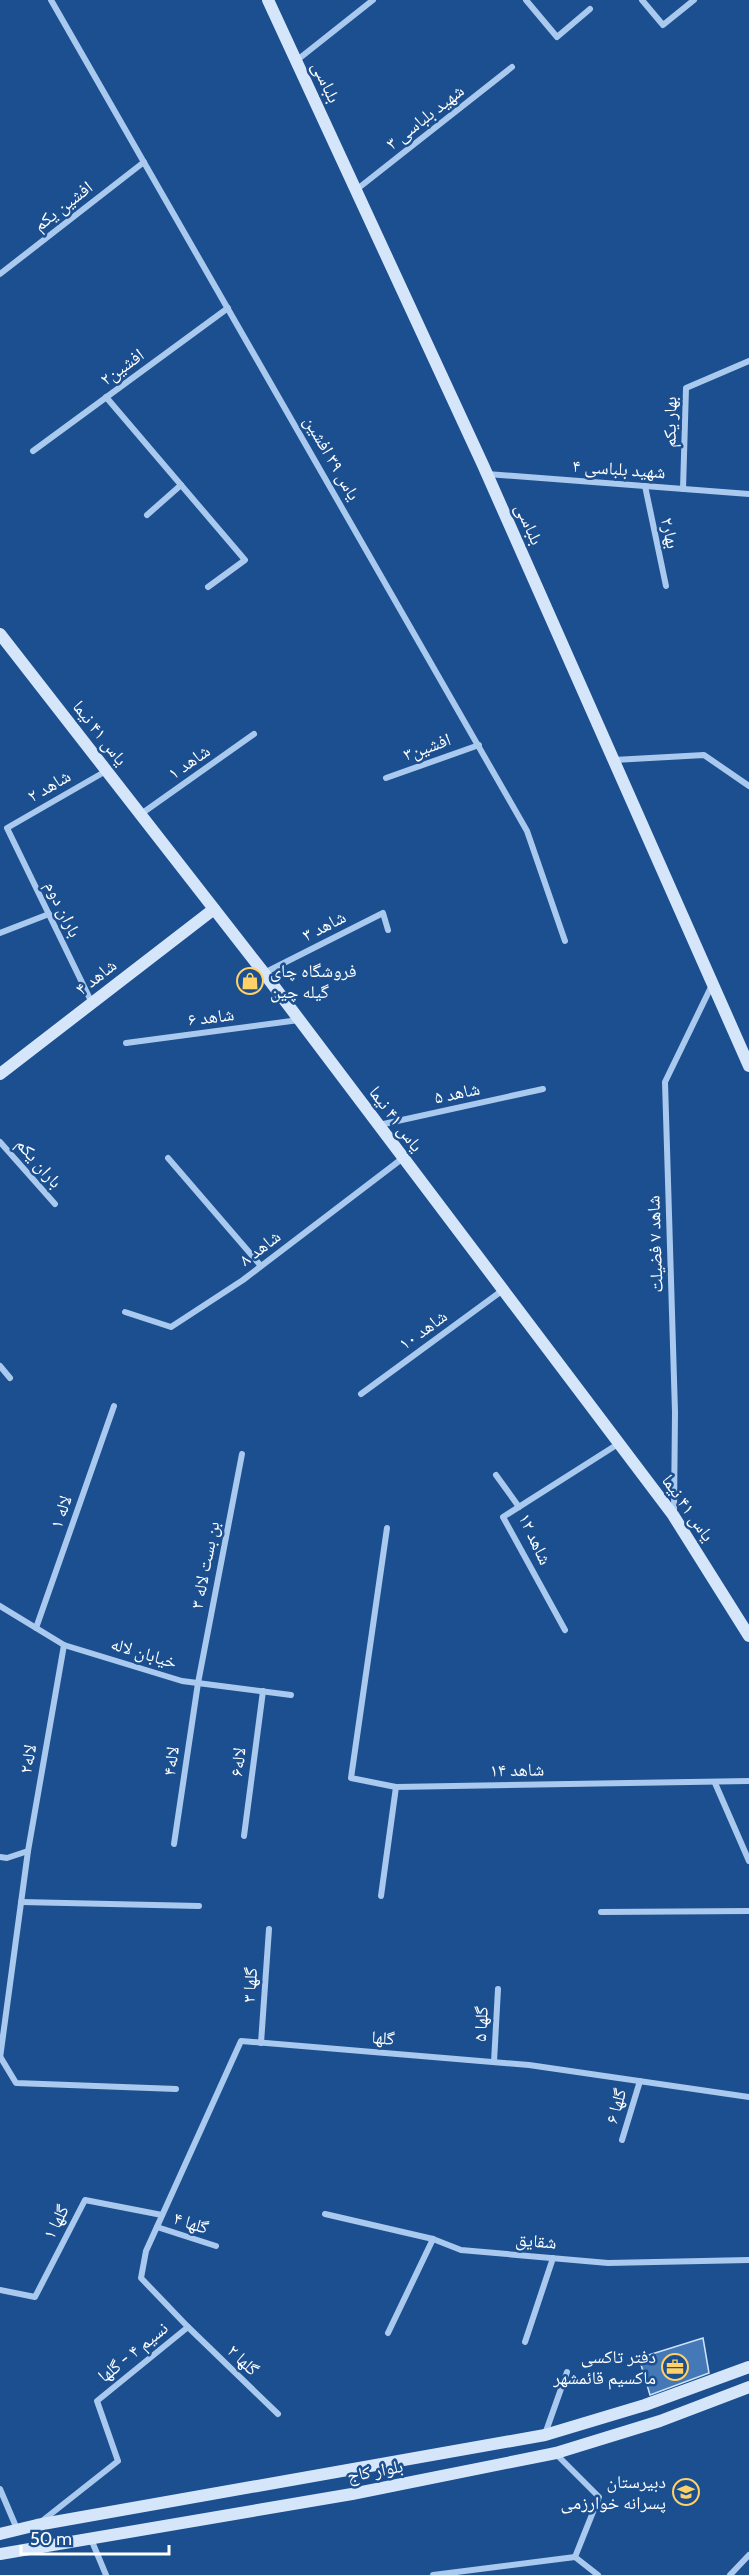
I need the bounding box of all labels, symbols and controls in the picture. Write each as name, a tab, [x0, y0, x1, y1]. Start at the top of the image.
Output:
street label: بلباسی	[307, 58, 345, 106]
street label: شهید بلباسی ۳	[381, 80, 469, 154]
street label: افشین یکم	[29, 176, 97, 237]
street label: افشین۲	[96, 344, 148, 390]
street label: بهار یکم	[659, 396, 682, 448]
street label: یاس ۳۹ افشین	[299, 412, 365, 504]
street label: شهید بلباسی ۴	[572, 455, 666, 483]
street label: بلباسی	[510, 500, 548, 548]
street label: بهار۲	[656, 515, 684, 551]
street label: یاس ۴۱ نیما	[68, 696, 132, 770]
street label: افشین۳	[400, 728, 454, 766]
street label: شاهد ۱	[164, 740, 214, 784]
street label: شاهد ۲	[23, 765, 75, 807]
street label: باران دوم	[39, 877, 86, 941]
street label: شاهد ۳	[298, 906, 350, 946]
street label: شاهد ۴	[71, 954, 121, 1000]
place label: فروشگاه چای گیله‌ چین	[270, 960, 356, 1003]
shop icon: فروشگاه چای گیله‌ چین	[235, 966, 265, 996]
street label: شاهد ۶	[187, 1003, 235, 1031]
street label: شاهد ۵	[432, 1077, 482, 1109]
street label: یاس ۴۱ نیما	[364, 1082, 428, 1156]
street label: باران یکم	[10, 1133, 67, 1193]
street label: شاهد ۷ فضیلت	[642, 1195, 668, 1293]
street label: شاهد ۸	[235, 1225, 285, 1271]
street label: شاهد ۱۰	[395, 1305, 451, 1355]
street label: یاس ۴۱ نیما	[657, 1470, 719, 1546]
street label: لاله ۱	[45, 1493, 77, 1531]
street label: شاهد ۱۲	[514, 1510, 556, 1568]
street label: بن بست لاله ۳	[186, 1519, 224, 1611]
street label: خیابان لاله	[108, 1633, 180, 1673]
street label: لاله۲	[15, 1743, 41, 1775]
street label: لاله۴	[158, 1745, 184, 1777]
street label: لاله۶	[225, 1746, 251, 1778]
street label: شاهد ۱۴	[490, 1759, 544, 1781]
street label: گلها ۳	[238, 1966, 262, 2003]
street label: گلها ۵	[469, 2005, 493, 2042]
street label: گلها	[370, 2026, 396, 2050]
street label: گلها ۶	[601, 2085, 632, 2126]
street label: گلها ۱	[38, 2201, 74, 2243]
street label: گلها ۴	[171, 2207, 212, 2239]
street label: شقایق	[515, 2228, 557, 2254]
street label: نسیم ۴ - گلها	[93, 2317, 173, 2388]
street label: گلها ۲	[223, 2340, 264, 2381]
place label: دفتر تاکسی ماکسیم قائمشهر	[552, 2346, 656, 2390]
office icon: دفتر تاکسی ماکسیم قائمشهر	[660, 2352, 690, 2382]
street label: بلوار کاج	[345, 2455, 405, 2488]
place label: دبیرستان پسرانه خوارزمی	[561, 2471, 666, 2514]
school or university icon: دبیرستان پسرانه خوارزمی	[671, 2477, 701, 2507]
scale bar	[21, 2518, 170, 2556]
text: 50 m	[30, 2528, 72, 2550]

